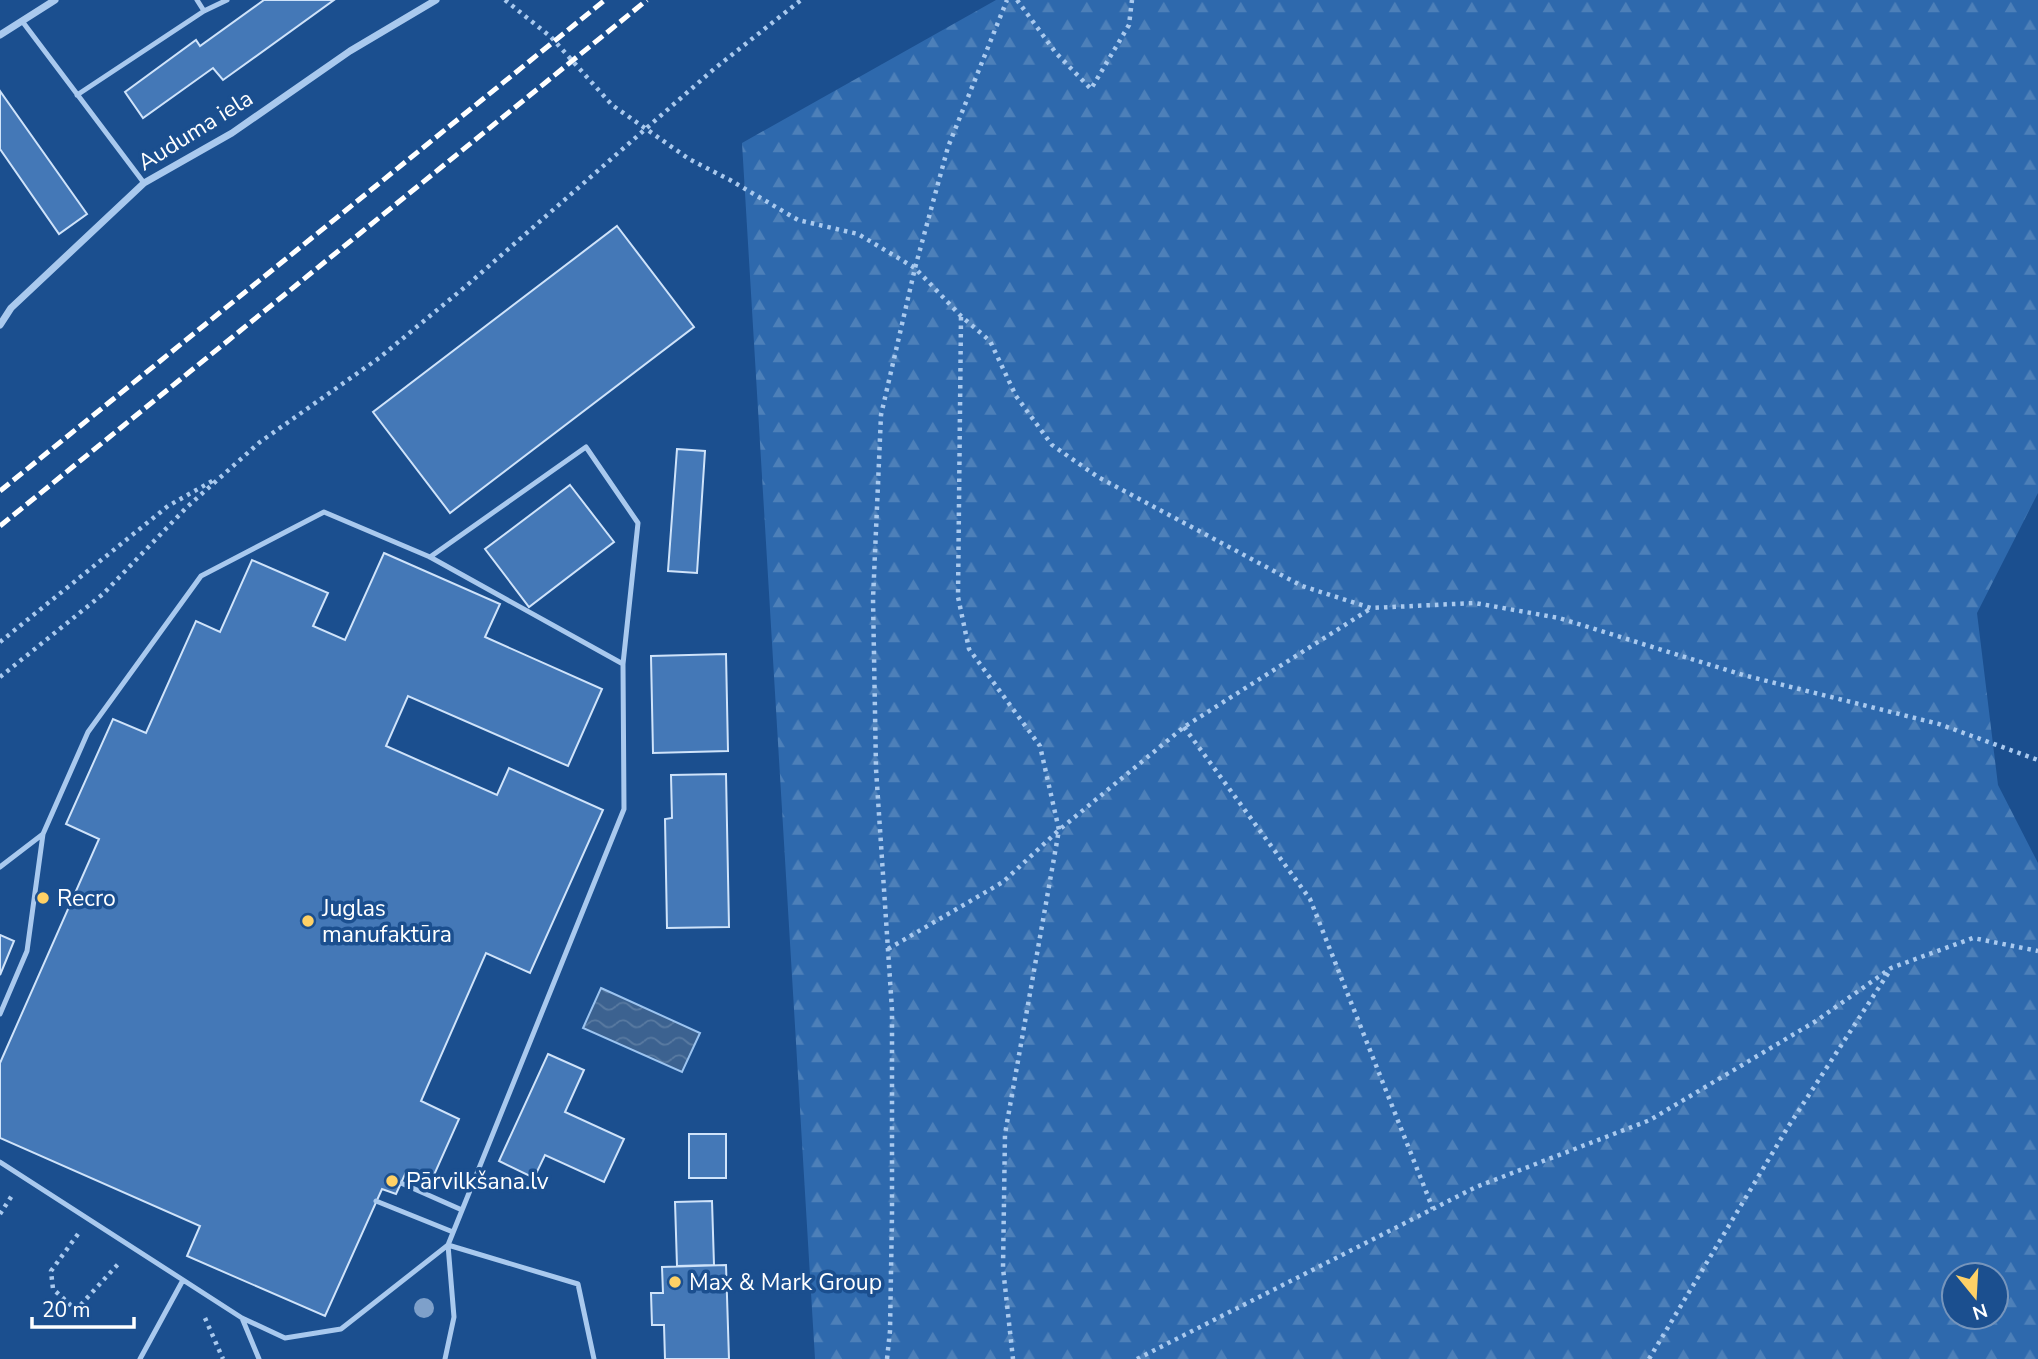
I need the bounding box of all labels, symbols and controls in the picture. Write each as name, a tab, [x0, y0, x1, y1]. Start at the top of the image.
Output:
street label: Auduma iela	[132, 83, 259, 178]
place label: Recro	[57, 883, 116, 914]
marker: Recro	[35, 890, 51, 906]
place label: Juglas manufaktūra	[321, 893, 452, 950]
marker: Juglas manufaktūra	[300, 913, 316, 929]
place label: Pārvilkšana.lv	[406, 1166, 549, 1197]
marker: Pārvilkšana.lv	[384, 1173, 400, 1189]
north arrow	[1940, 1261, 2010, 1331]
place label: Max & Mark Group	[689, 1267, 882, 1298]
marker: Max & Mark Group	[667, 1274, 683, 1290]
scale bar	[32, 1286, 133, 1330]
text: 20 m	[42, 1296, 91, 1324]
text: N	[1969, 1297, 1991, 1326]

